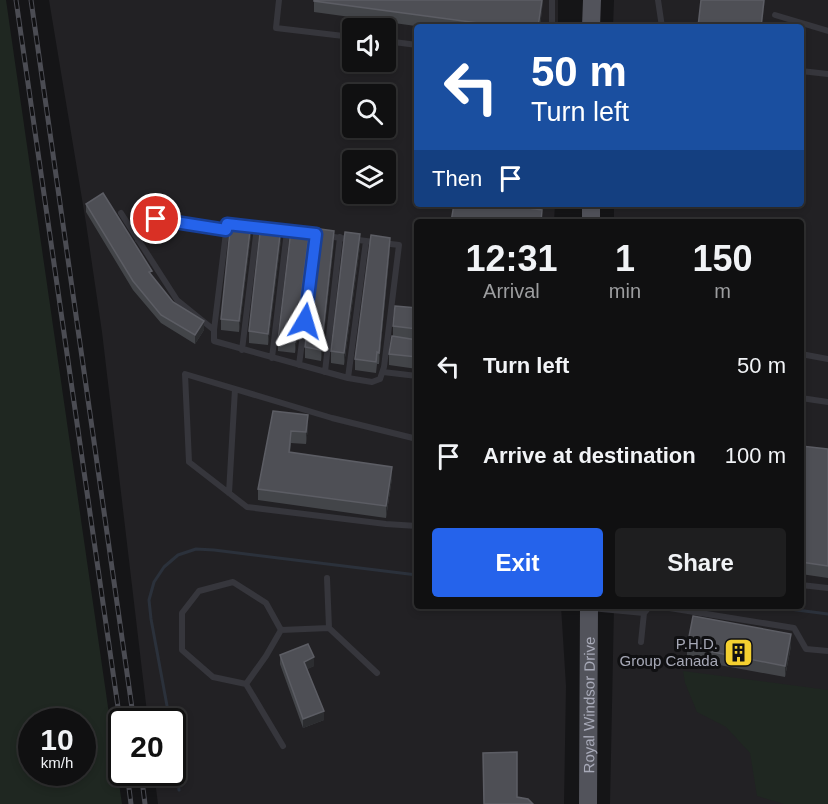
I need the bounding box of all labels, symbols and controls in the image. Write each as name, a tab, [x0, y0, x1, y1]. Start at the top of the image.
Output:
map controls	[342, 18, 396, 204]
button: sound	[342, 18, 396, 72]
icon: left	[432, 48, 510, 126]
text: 50 m	[531, 48, 627, 95]
button: search	[342, 84, 396, 138]
text: Turn left	[531, 97, 629, 127]
button: layers	[342, 150, 396, 204]
icon: arrive	[494, 162, 527, 195]
text: Then	[432, 166, 482, 191]
pin	[130, 193, 181, 244]
icon: arrive	[139, 202, 172, 235]
text: 12:31	[465, 238, 557, 279]
text: 1	[615, 238, 635, 279]
text: 150	[692, 238, 753, 279]
text: Arrival	[483, 280, 540, 302]
text: min	[609, 280, 641, 302]
text: m	[714, 280, 731, 302]
position arrow	[273, 289, 337, 353]
icon: left	[432, 350, 465, 383]
text: Turn left	[483, 353, 569, 378]
text: 50 m	[737, 353, 786, 378]
icon: arrive	[432, 440, 465, 473]
text: Arrive at destination	[483, 443, 696, 468]
text: 100 m	[725, 443, 786, 468]
button: Exit	[432, 528, 603, 597]
button: Share	[615, 528, 786, 597]
place label: P.H.D. Group Canada	[620, 635, 719, 669]
building icon: P.H.D. Group Canada	[723, 636, 755, 668]
street label: Royal Windsor Drive	[580, 637, 597, 773]
speed limit sign: 20	[108, 708, 186, 786]
text: 10	[40, 723, 74, 756]
text: km/h	[41, 754, 73, 771]

